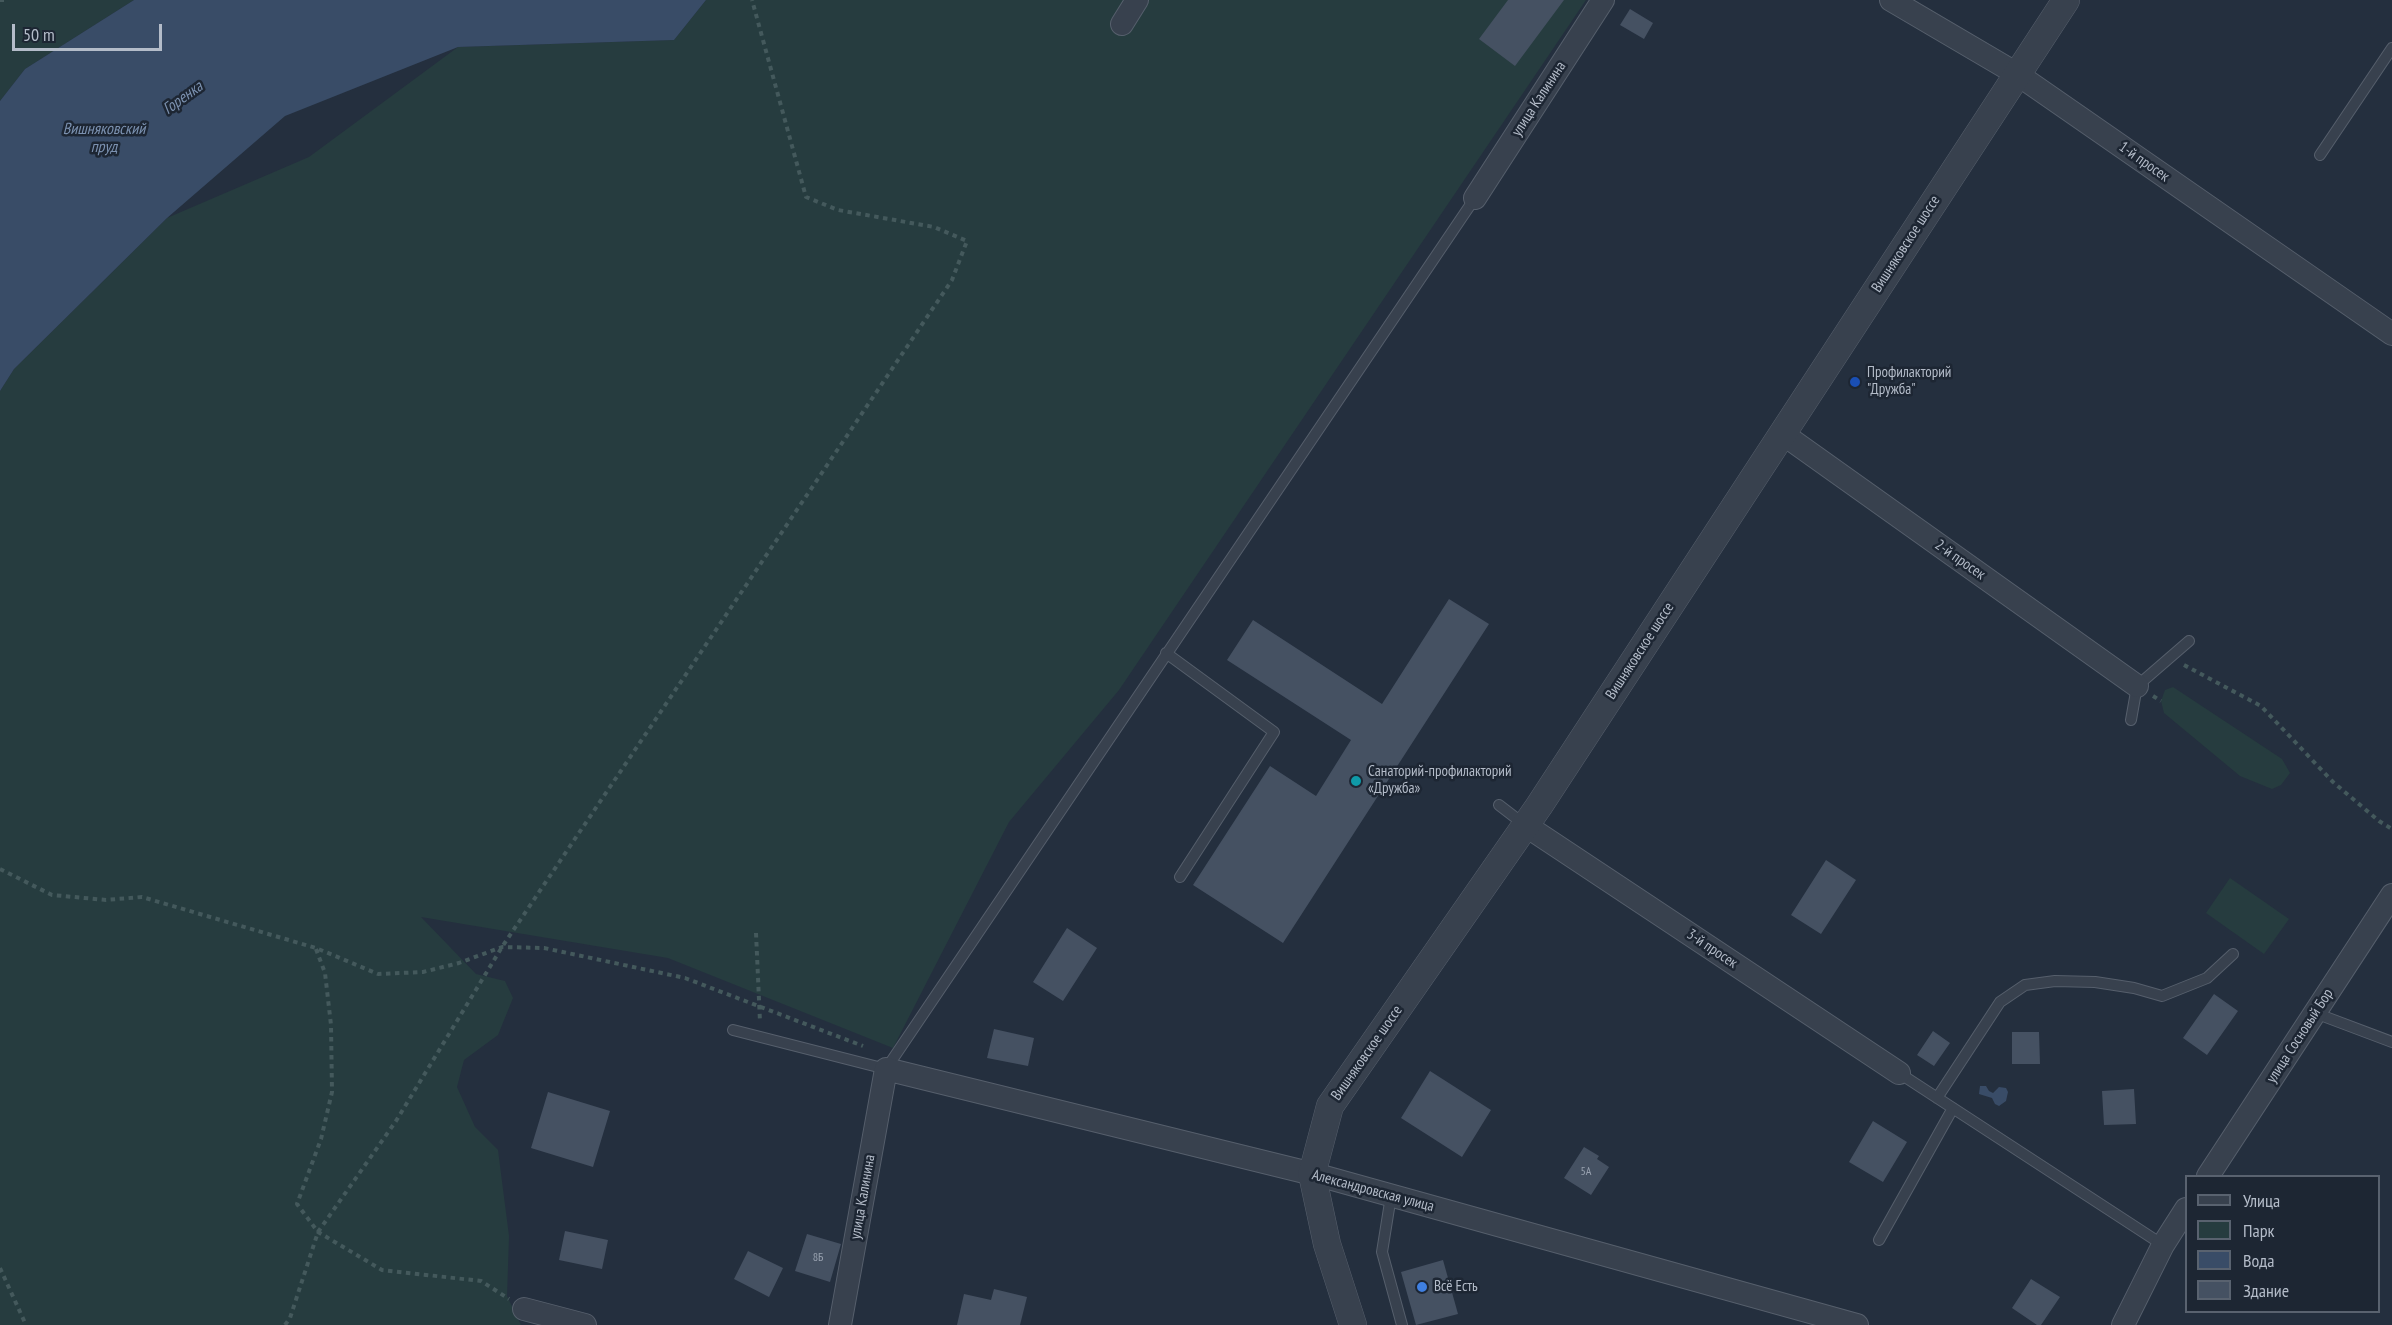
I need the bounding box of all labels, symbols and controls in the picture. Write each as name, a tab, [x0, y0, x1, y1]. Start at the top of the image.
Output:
scale bar	[15, 12, 165, 50]
text: 50 m	[23, 23, 55, 46]
street label: улица Калинина	[1508, 58, 1570, 140]
water label: Горенка	[159, 77, 207, 119]
water label: Вишняковский пруд	[63, 119, 145, 157]
street label: 1-й просек	[2115, 138, 2173, 186]
street label: Вишняковское шоссе	[1868, 192, 1944, 296]
place label: Профилакторий "Дружба"	[1867, 364, 1951, 399]
marker: Профилакторий "Дружба"	[1848, 375, 1862, 389]
street label: 2-й просек	[1931, 536, 1989, 584]
street label: Вишняковское шоссе	[1602, 599, 1678, 703]
place label: Санаторий-профилакторий «Дружба»	[1368, 763, 1512, 798]
marker: Санаторий-профилакторий «Дружба»	[1349, 774, 1363, 788]
street label: 3-й просек	[1683, 925, 1741, 973]
street label: улица Сосновый Бор	[2263, 985, 2337, 1087]
street label: Вишняковское шоссе	[1328, 1002, 1406, 1104]
street label: улица Калинина	[847, 1153, 879, 1241]
house number: 5А	[1580, 1165, 1592, 1179]
street label: Александровская улица	[1310, 1166, 1436, 1216]
legend	[2185, 1175, 2380, 1313]
text: Улица	[2243, 1189, 2280, 1212]
text: Парк	[2243, 1219, 2274, 1242]
text: Вода	[2243, 1249, 2274, 1272]
house number: 8Б	[813, 1251, 823, 1265]
place label: Всё Есть	[1434, 1278, 1478, 1296]
text: Здание	[2243, 1279, 2289, 1302]
marker: Всё Есть	[1415, 1280, 1429, 1294]

